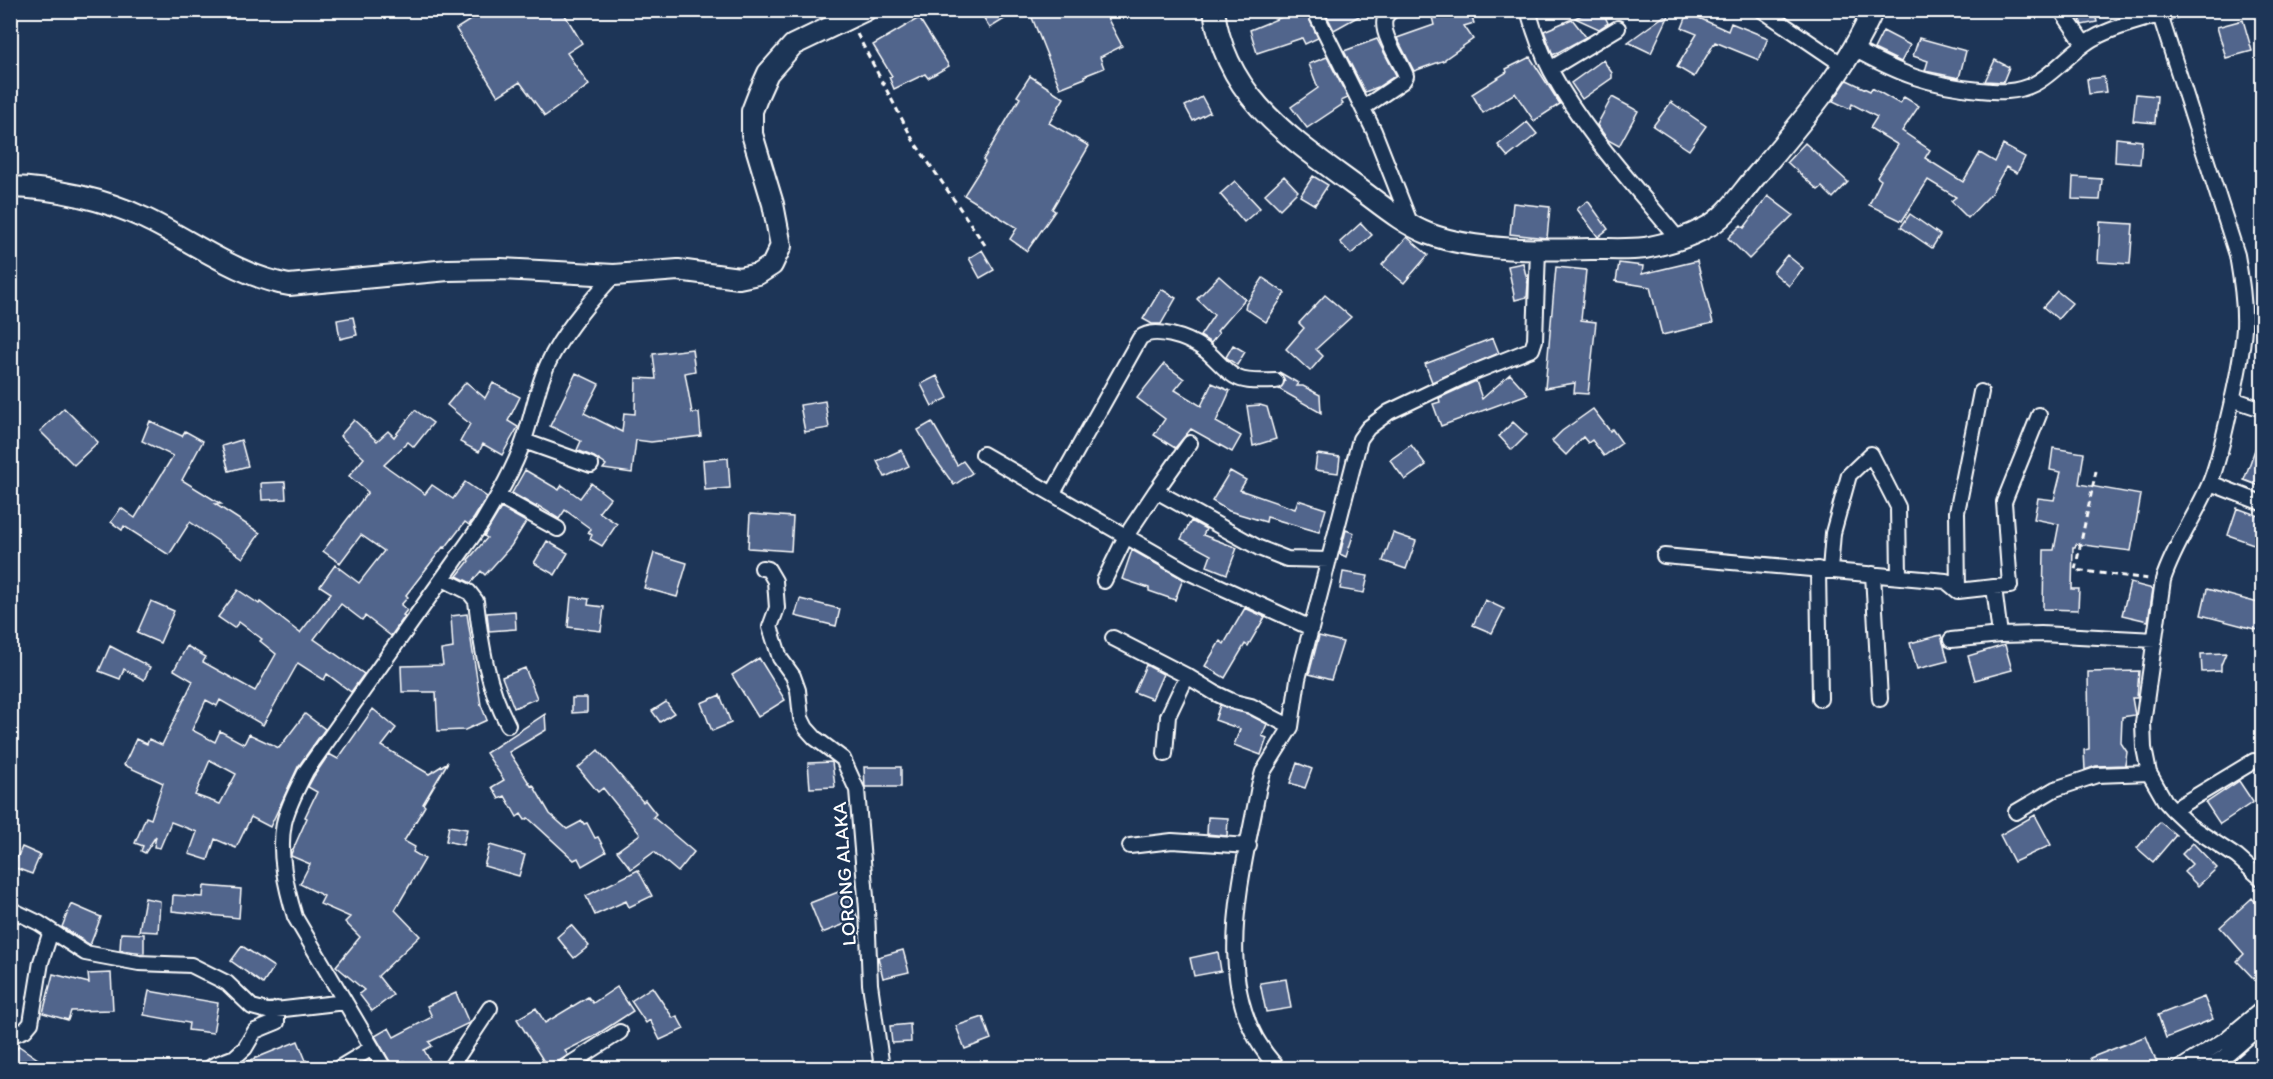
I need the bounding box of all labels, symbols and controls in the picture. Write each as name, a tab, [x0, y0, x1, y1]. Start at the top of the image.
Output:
street label: LORONG ALAKA	[827, 801, 861, 947]

